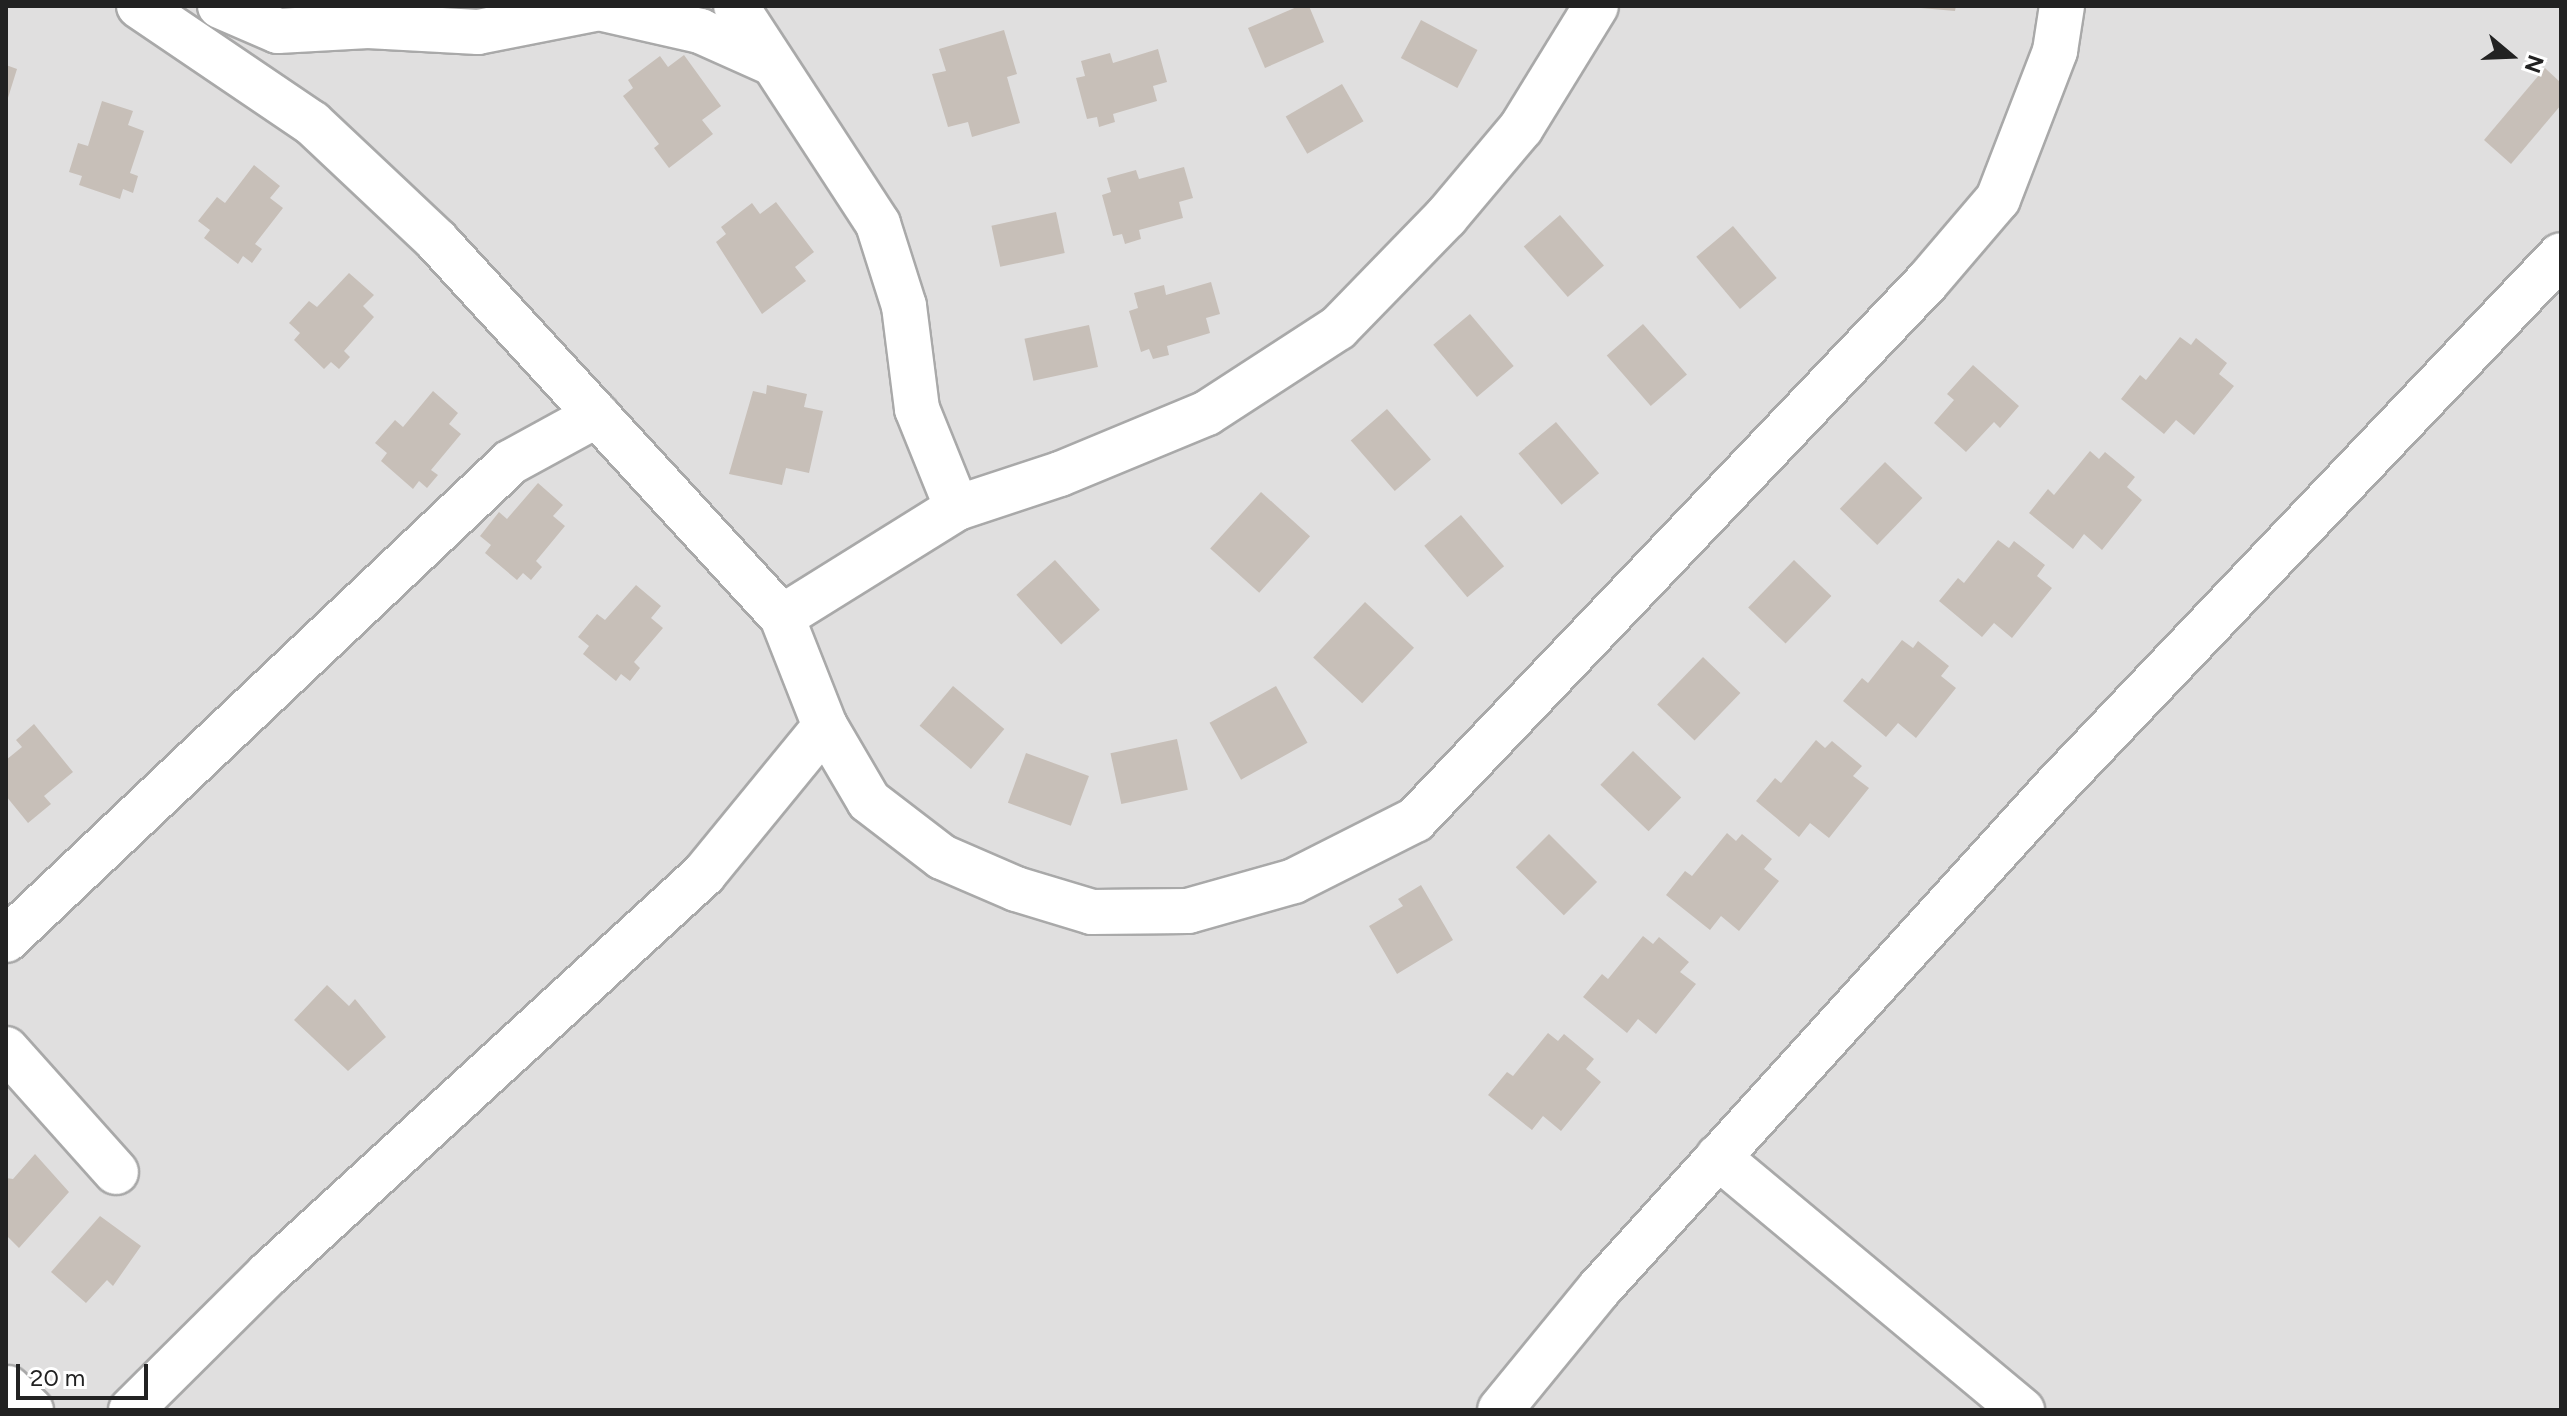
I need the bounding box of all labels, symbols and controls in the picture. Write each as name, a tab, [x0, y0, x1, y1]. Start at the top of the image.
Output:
north arrow	[2471, 16, 2551, 96]
text: N	[2519, 52, 2550, 76]
scale bar	[20, 1348, 152, 1398]
text: 20 m	[30, 1363, 85, 1392]

